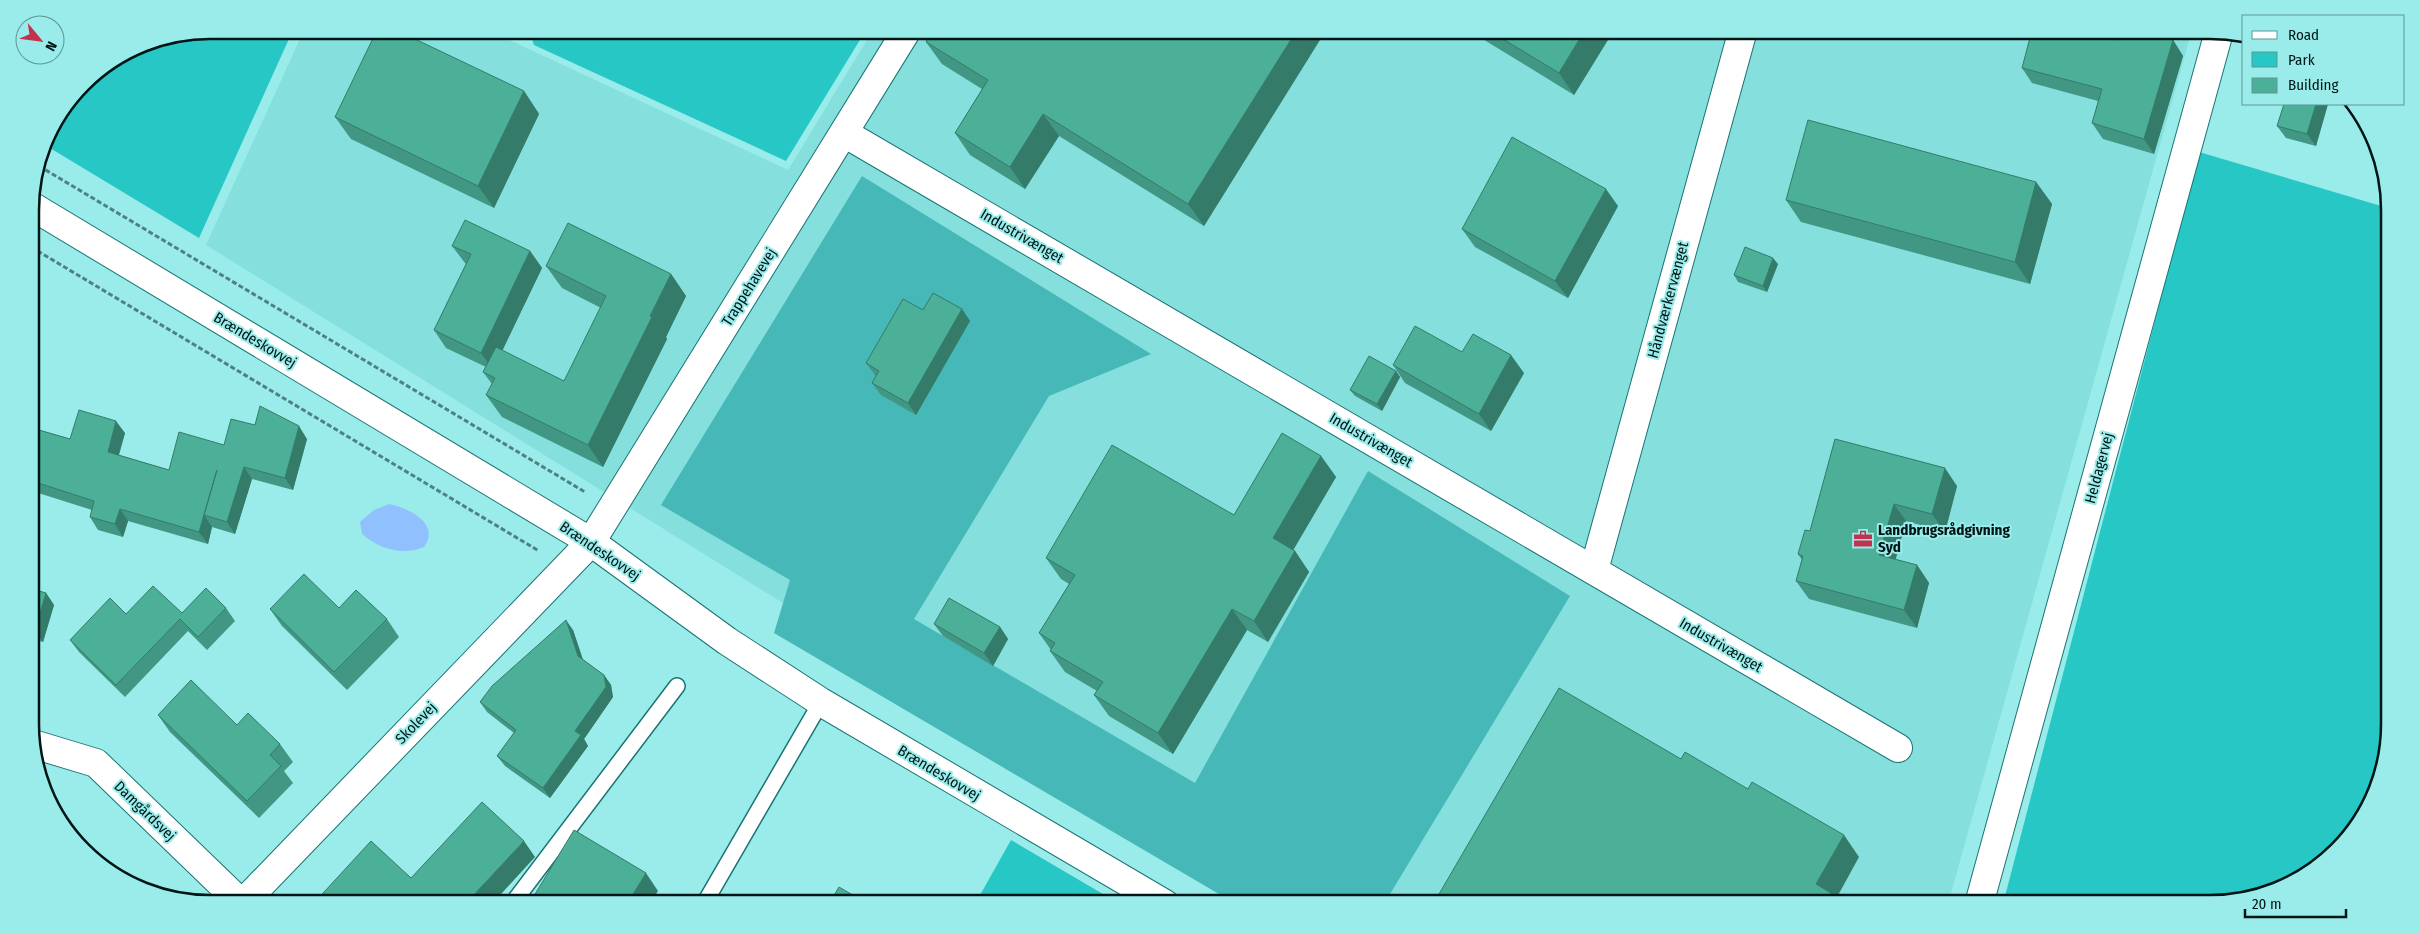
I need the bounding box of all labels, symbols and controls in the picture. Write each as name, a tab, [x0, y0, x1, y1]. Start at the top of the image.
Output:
north arrow	[15, 15, 65, 65]
legend	[2242, 15, 2405, 105]
text: Road	[2288, 26, 2319, 44]
text: N	[41, 38, 60, 54]
text: Park	[2288, 51, 2315, 69]
text: Building	[2288, 76, 2339, 94]
street label: Industrivænget	[977, 205, 1067, 267]
street label: Håndværkervænget	[1644, 240, 1692, 360]
street label: Trappehavevej	[718, 245, 780, 329]
street label: Brændeskovvej	[210, 308, 300, 372]
street label: Industrivænget	[1326, 409, 1416, 471]
street label: Heldagervej	[2081, 430, 2117, 506]
street label: Brændeskovvej	[556, 517, 644, 585]
place label: Landbrugsrådgivning Syd	[1878, 521, 2010, 556]
office icon: Landbrugsrådgivning Syd	[1852, 528, 1874, 550]
street label: Industrivænget	[1676, 614, 1766, 676]
street label: Skolevej	[392, 698, 440, 748]
street label: Brændeskovvej	[894, 741, 984, 805]
street label: Damgårdsvej	[111, 777, 179, 845]
scale bar	[2245, 886, 2346, 918]
text: 20 m	[2252, 895, 2282, 913]

